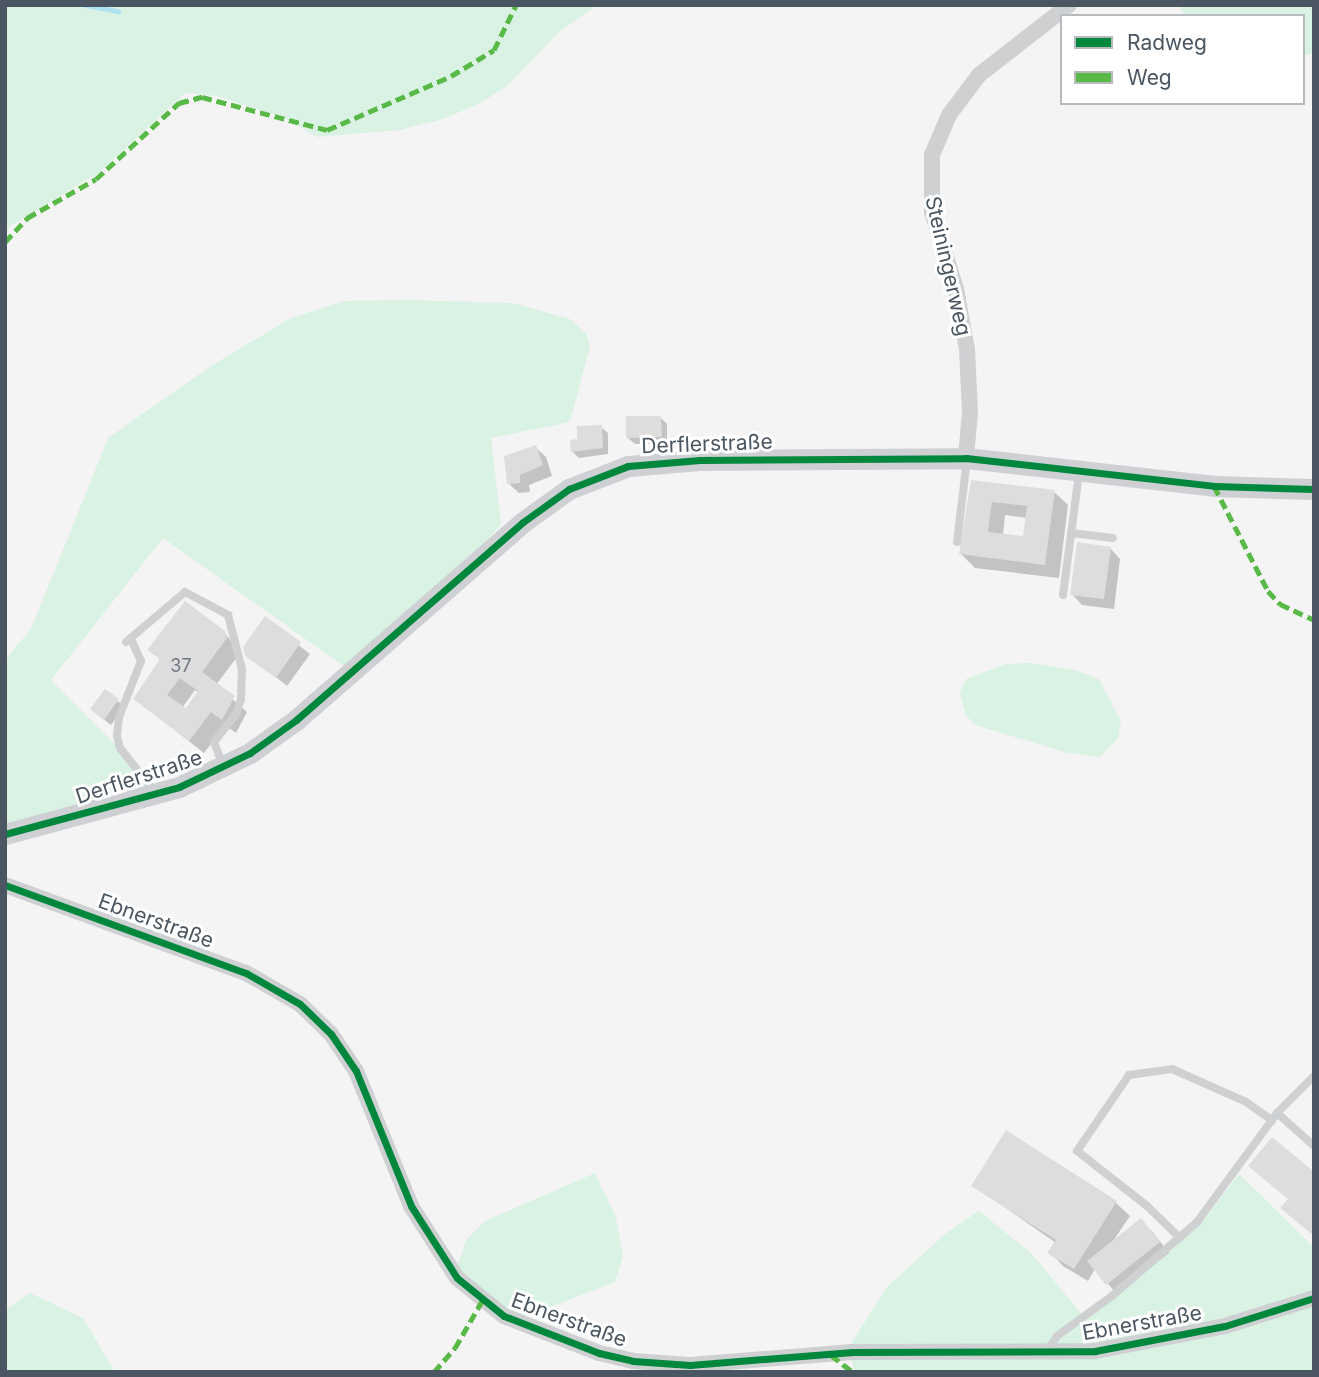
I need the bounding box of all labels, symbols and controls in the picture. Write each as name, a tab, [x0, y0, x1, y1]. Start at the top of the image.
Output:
legend	[1060, 14, 1305, 105]
text: Radweg	[1127, 30, 1207, 55]
text: Weg	[1127, 65, 1172, 90]
street label: Steiningerweg	[920, 194, 976, 338]
street label: Derflerstraße	[641, 429, 773, 459]
house number: 37	[170, 655, 192, 677]
street label: Derflerstraße	[73, 745, 205, 809]
street label: Ebnerstraße	[95, 888, 217, 954]
street label: Ebnerstraße	[508, 1287, 630, 1353]
street label: Ebnerstraße	[1080, 1300, 1204, 1346]

